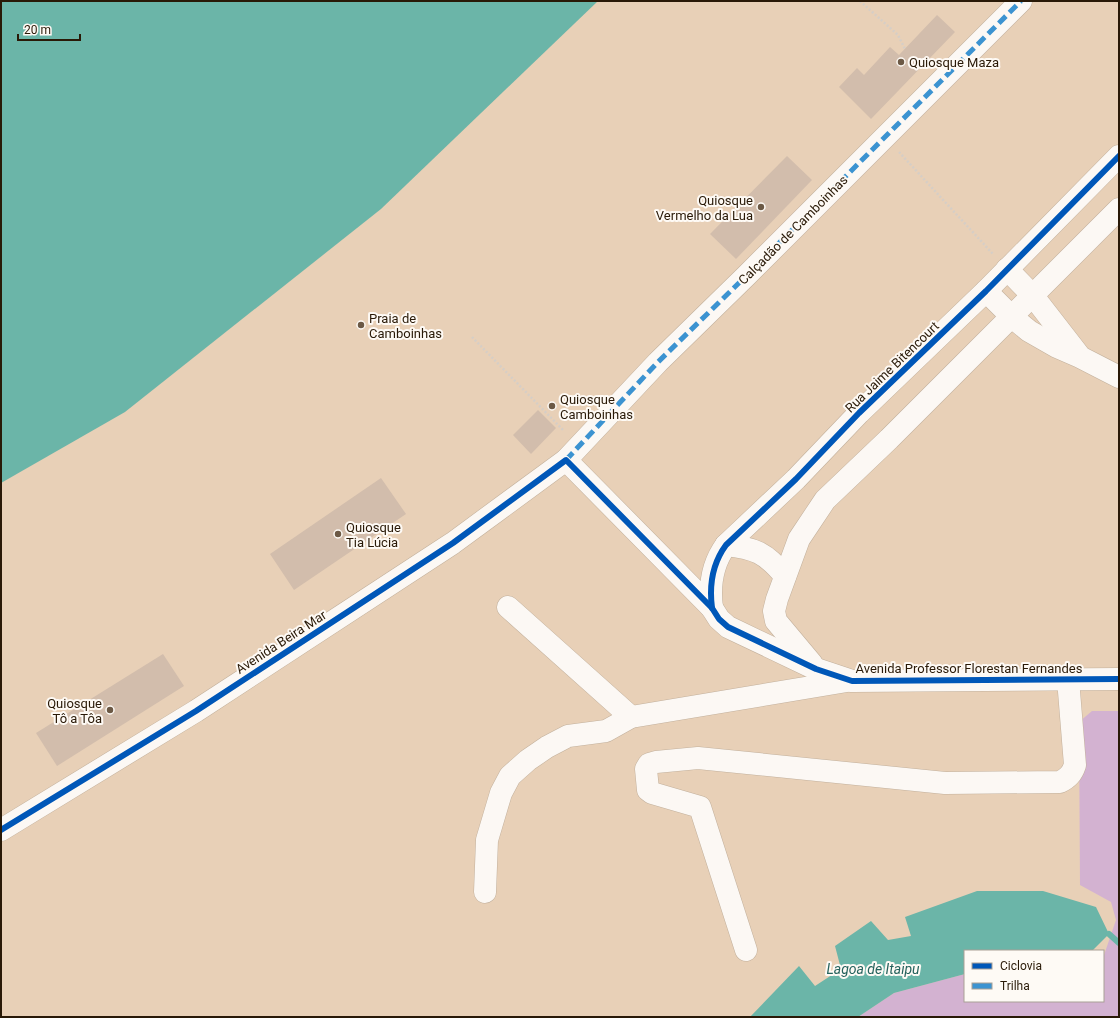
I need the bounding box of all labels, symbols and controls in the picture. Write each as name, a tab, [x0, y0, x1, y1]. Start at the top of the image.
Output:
scale bar	[18, 16, 80, 42]
text: 20 m	[24, 23, 51, 37]
place label: Quiosque Maza	[909, 55, 999, 70]
marker: Quiosque Maza	[896, 57, 906, 67]
street label: Calçadão de Camboinhas	[735, 172, 851, 288]
place label: Quiosque Vermelho da Lua	[656, 193, 753, 223]
marker: Quiosque Vermelho da Lua	[756, 202, 766, 212]
place label: Praia de Camboinhas	[369, 311, 442, 341]
street label: Rua Jaime Bitencourt	[842, 318, 942, 416]
marker: Praia de Camboinhas	[356, 320, 366, 330]
place label: Quiosque Camboinhas	[560, 392, 633, 422]
marker: Quiosque Camboinhas	[547, 401, 557, 411]
place label: Quiosque Tia Lúcia	[346, 520, 401, 550]
marker: Quiosque Tia Lúcia	[333, 529, 343, 539]
street label: Avenida Beira Mar	[233, 607, 329, 677]
street label: Avenida Professor Florestan Fernandes	[856, 661, 1083, 676]
place label: Quiosque Tô a Tôa	[47, 696, 102, 726]
marker: Quiosque Tô a Tôa	[105, 705, 115, 715]
legend	[964, 950, 1104, 1002]
text: Ciclovia	[1000, 959, 1042, 973]
water label: Lagoa de Itaipu	[826, 961, 920, 977]
text: Trilha	[1000, 979, 1030, 993]

